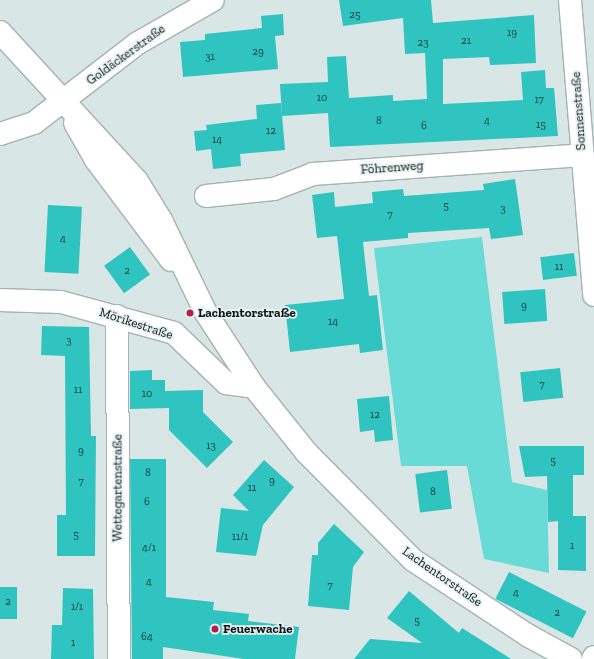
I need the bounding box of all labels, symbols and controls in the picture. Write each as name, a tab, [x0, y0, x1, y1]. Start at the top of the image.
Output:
house number: 25	[349, 8, 361, 22]
street label: Goldäckerstraße	[84, 21, 168, 89]
house number: 19	[507, 26, 517, 40]
house number: 21	[461, 34, 471, 48]
house number: 23	[417, 36, 429, 50]
house number: 29	[252, 45, 264, 59]
house number: 31	[205, 50, 215, 64]
street label: Sonnenstraße	[568, 71, 590, 151]
house number: 10	[317, 91, 327, 105]
house number: 17	[534, 93, 544, 107]
house number: 8	[376, 114, 382, 128]
house number: 4	[484, 114, 490, 128]
house number: 15	[536, 118, 546, 132]
house number: 6	[421, 119, 427, 133]
house number: 12	[266, 124, 276, 138]
house number: 14	[212, 133, 222, 147]
street label: Föhrenweg	[360, 158, 424, 178]
house number: 5	[443, 199, 449, 213]
house number: 3	[500, 202, 506, 216]
house number: 7	[387, 208, 393, 222]
house number: 4	[60, 232, 66, 246]
house number: 11	[555, 260, 563, 274]
house number: 2	[124, 264, 130, 278]
house number: 9	[521, 299, 527, 313]
street label: Mörikestraße	[97, 305, 175, 343]
place label: Lachentorstraße	[198, 305, 296, 321]
marker: Lachentorstraße	[185, 308, 195, 318]
house number: 14	[328, 315, 338, 329]
house number: 3	[66, 334, 72, 348]
house number: 7	[539, 378, 545, 392]
house number: 11	[74, 383, 82, 397]
house number: 10	[142, 387, 152, 401]
house number: 12	[370, 408, 380, 422]
street label: Wettegartenstraße	[110, 434, 126, 542]
house number: 13	[206, 439, 216, 453]
house number: 9	[78, 444, 84, 458]
house number: 5	[550, 454, 556, 468]
house number: 8	[145, 466, 151, 480]
house number: 9	[269, 474, 275, 488]
house number: 7	[78, 475, 84, 489]
house number: 11	[248, 481, 256, 495]
house number: 8	[430, 485, 436, 499]
house number: 6	[144, 495, 150, 509]
house number: 5	[73, 528, 79, 542]
house number: 11/1	[232, 530, 248, 544]
house number: 1	[570, 539, 574, 553]
house number: 4/1	[142, 541, 156, 555]
street label: Lachentorstraße	[399, 544, 485, 610]
house number: 4	[146, 575, 152, 589]
house number: 7	[327, 579, 333, 593]
house number: 4	[513, 586, 519, 600]
house number: 2	[5, 595, 11, 609]
house number: 1/1	[71, 600, 83, 614]
house number: 2	[554, 606, 560, 620]
house number: 5	[414, 614, 420, 628]
place label: Feuerwache	[223, 621, 292, 637]
marker: Feuerwache	[210, 624, 220, 634]
house number: 64	[141, 630, 153, 644]
house number: 1	[71, 636, 75, 650]

